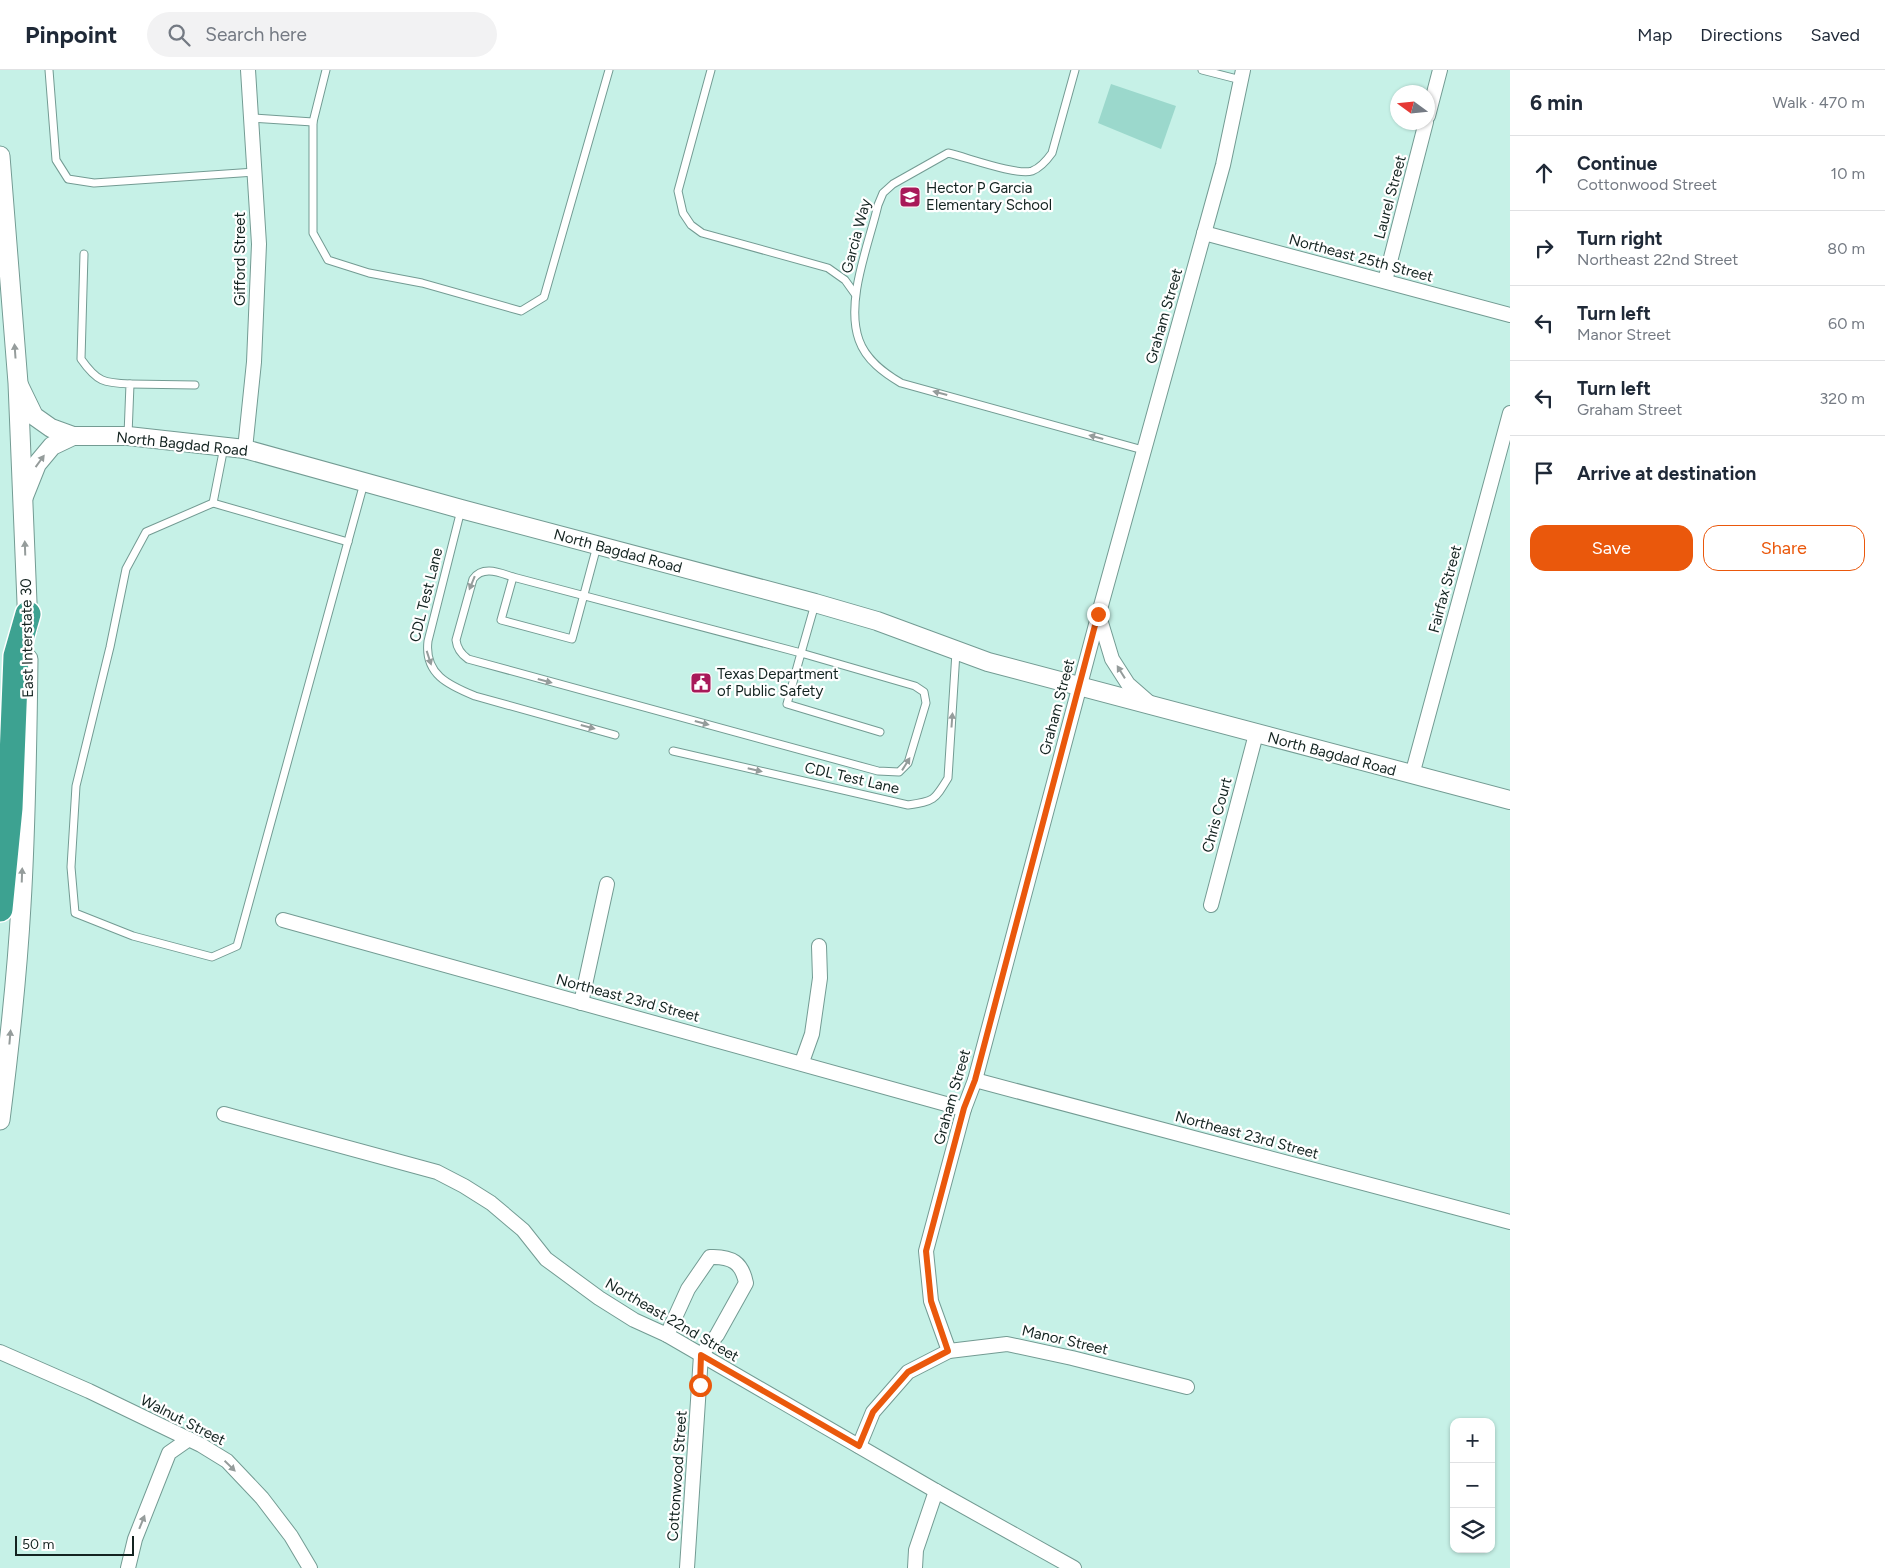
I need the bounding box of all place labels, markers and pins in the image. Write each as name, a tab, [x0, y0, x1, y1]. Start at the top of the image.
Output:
place label: Hector P Garcia Elementary School	[926, 179, 1052, 214]
school or university icon: Hector P Garcia Elementary School	[898, 185, 922, 209]
place label: Texas Department of Public Safety	[717, 665, 839, 700]
public building icon: Texas Department of Public Safety	[689, 671, 713, 695]

